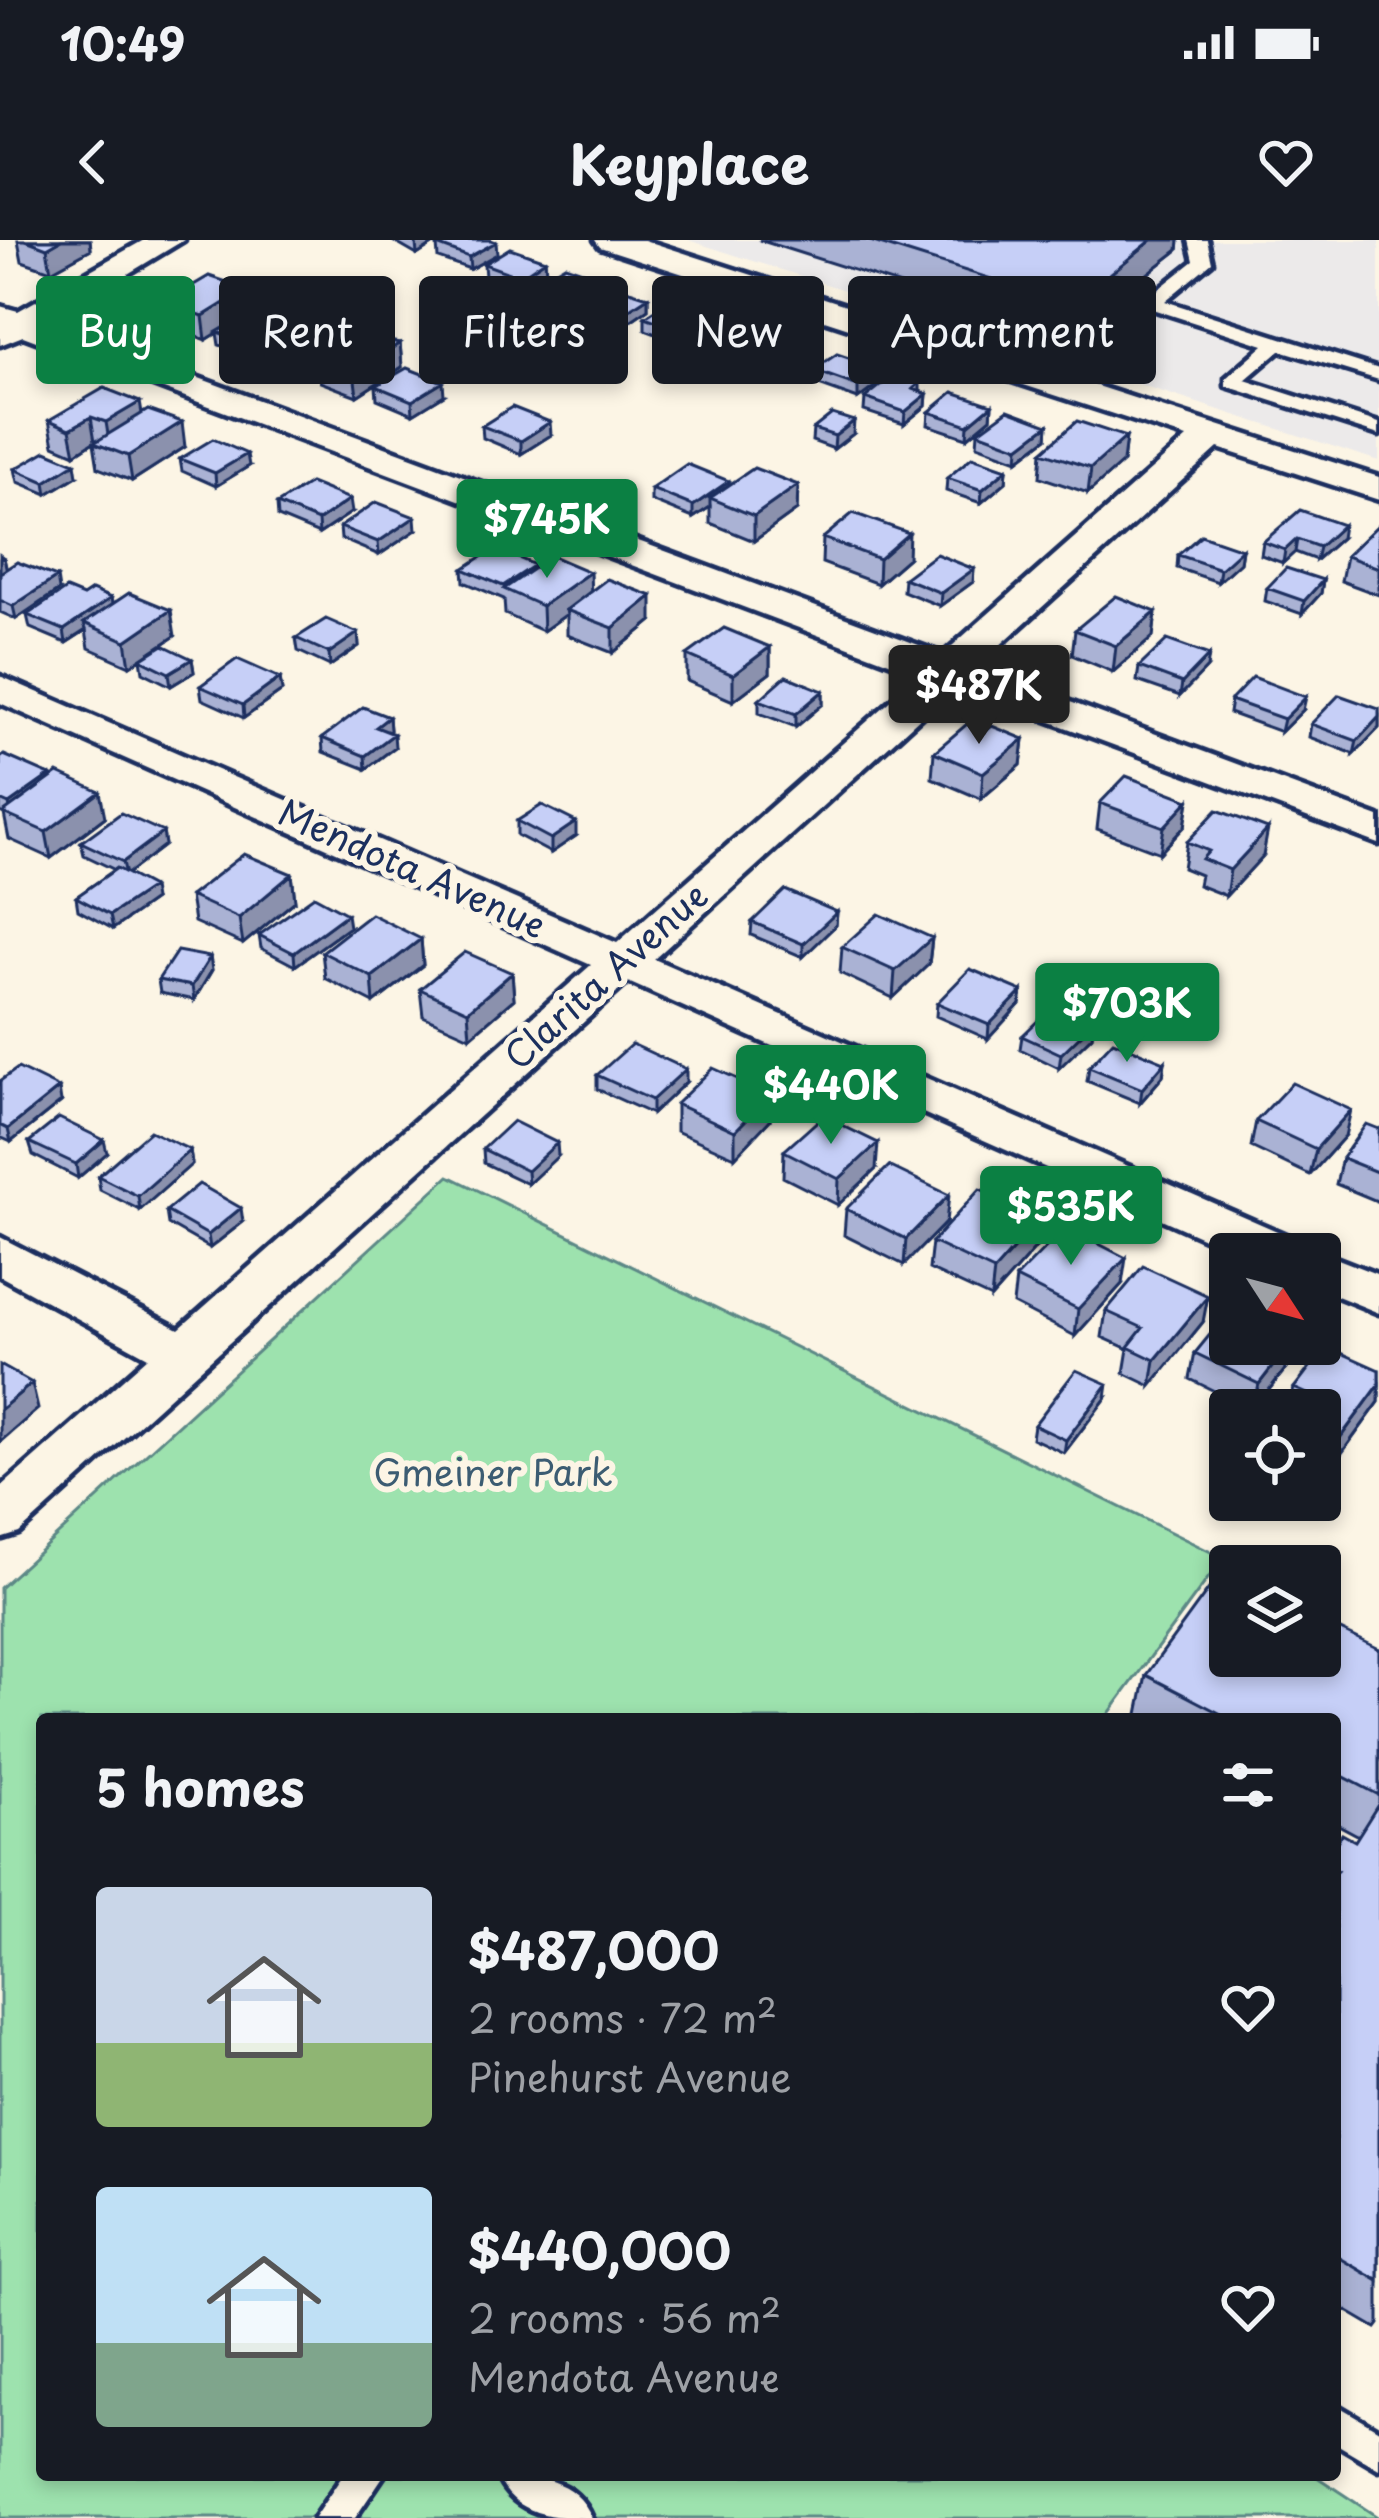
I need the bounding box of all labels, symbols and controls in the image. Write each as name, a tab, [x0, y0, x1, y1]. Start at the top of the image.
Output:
text: 10:49	[60, 8, 185, 76]
text: Keyplace	[569, 122, 810, 203]
icon: back	[60, 129, 126, 195]
icon: heart	[1253, 129, 1319, 195]
chip: Buy	[36, 276, 195, 384]
chip: Rent	[219, 276, 395, 384]
chip: Filters	[419, 276, 628, 384]
chip: New	[652, 276, 824, 384]
chip: Apartment	[848, 276, 1156, 384]
pin: $745K	[463, 479, 631, 581]
text: $745K	[484, 488, 610, 547]
pin: $487K	[895, 645, 1063, 747]
text: $487K	[916, 654, 1042, 713]
street label: Mendota Avenue	[270, 784, 555, 950]
street label: Clarita Avenue	[491, 868, 719, 1081]
pin: $703K	[1043, 963, 1211, 1065]
text: $703K	[1062, 972, 1192, 1031]
pin: $440K	[747, 1045, 915, 1147]
text: $440K	[763, 1054, 899, 1113]
pin: $535K	[987, 1166, 1155, 1268]
text: $535K	[1007, 1175, 1135, 1234]
north arrow	[1209, 1233, 1341, 1365]
map controls	[1209, 1233, 1341, 1677]
button: locate	[1209, 1389, 1341, 1521]
park label: Gmeiner Park	[373, 1444, 613, 1498]
button: layers	[1209, 1545, 1341, 1677]
text: 5 homes	[96, 1747, 305, 1824]
icon: filters	[1215, 1752, 1281, 1818]
text: $487,000	[468, 1910, 719, 1987]
icon: home	[192, 1935, 336, 2079]
icon: heart	[1215, 1974, 1281, 2040]
text: 2 rooms · 72 m²	[468, 1987, 777, 2046]
text: Pinehurst Avenue	[468, 2046, 791, 2105]
text: $440,000	[468, 2210, 731, 2287]
icon: home	[192, 2235, 336, 2379]
icon: heart	[1215, 2274, 1281, 2340]
text: 2 rooms · 56 m²	[468, 2287, 781, 2346]
text: Mendota Avenue	[468, 2346, 780, 2405]

